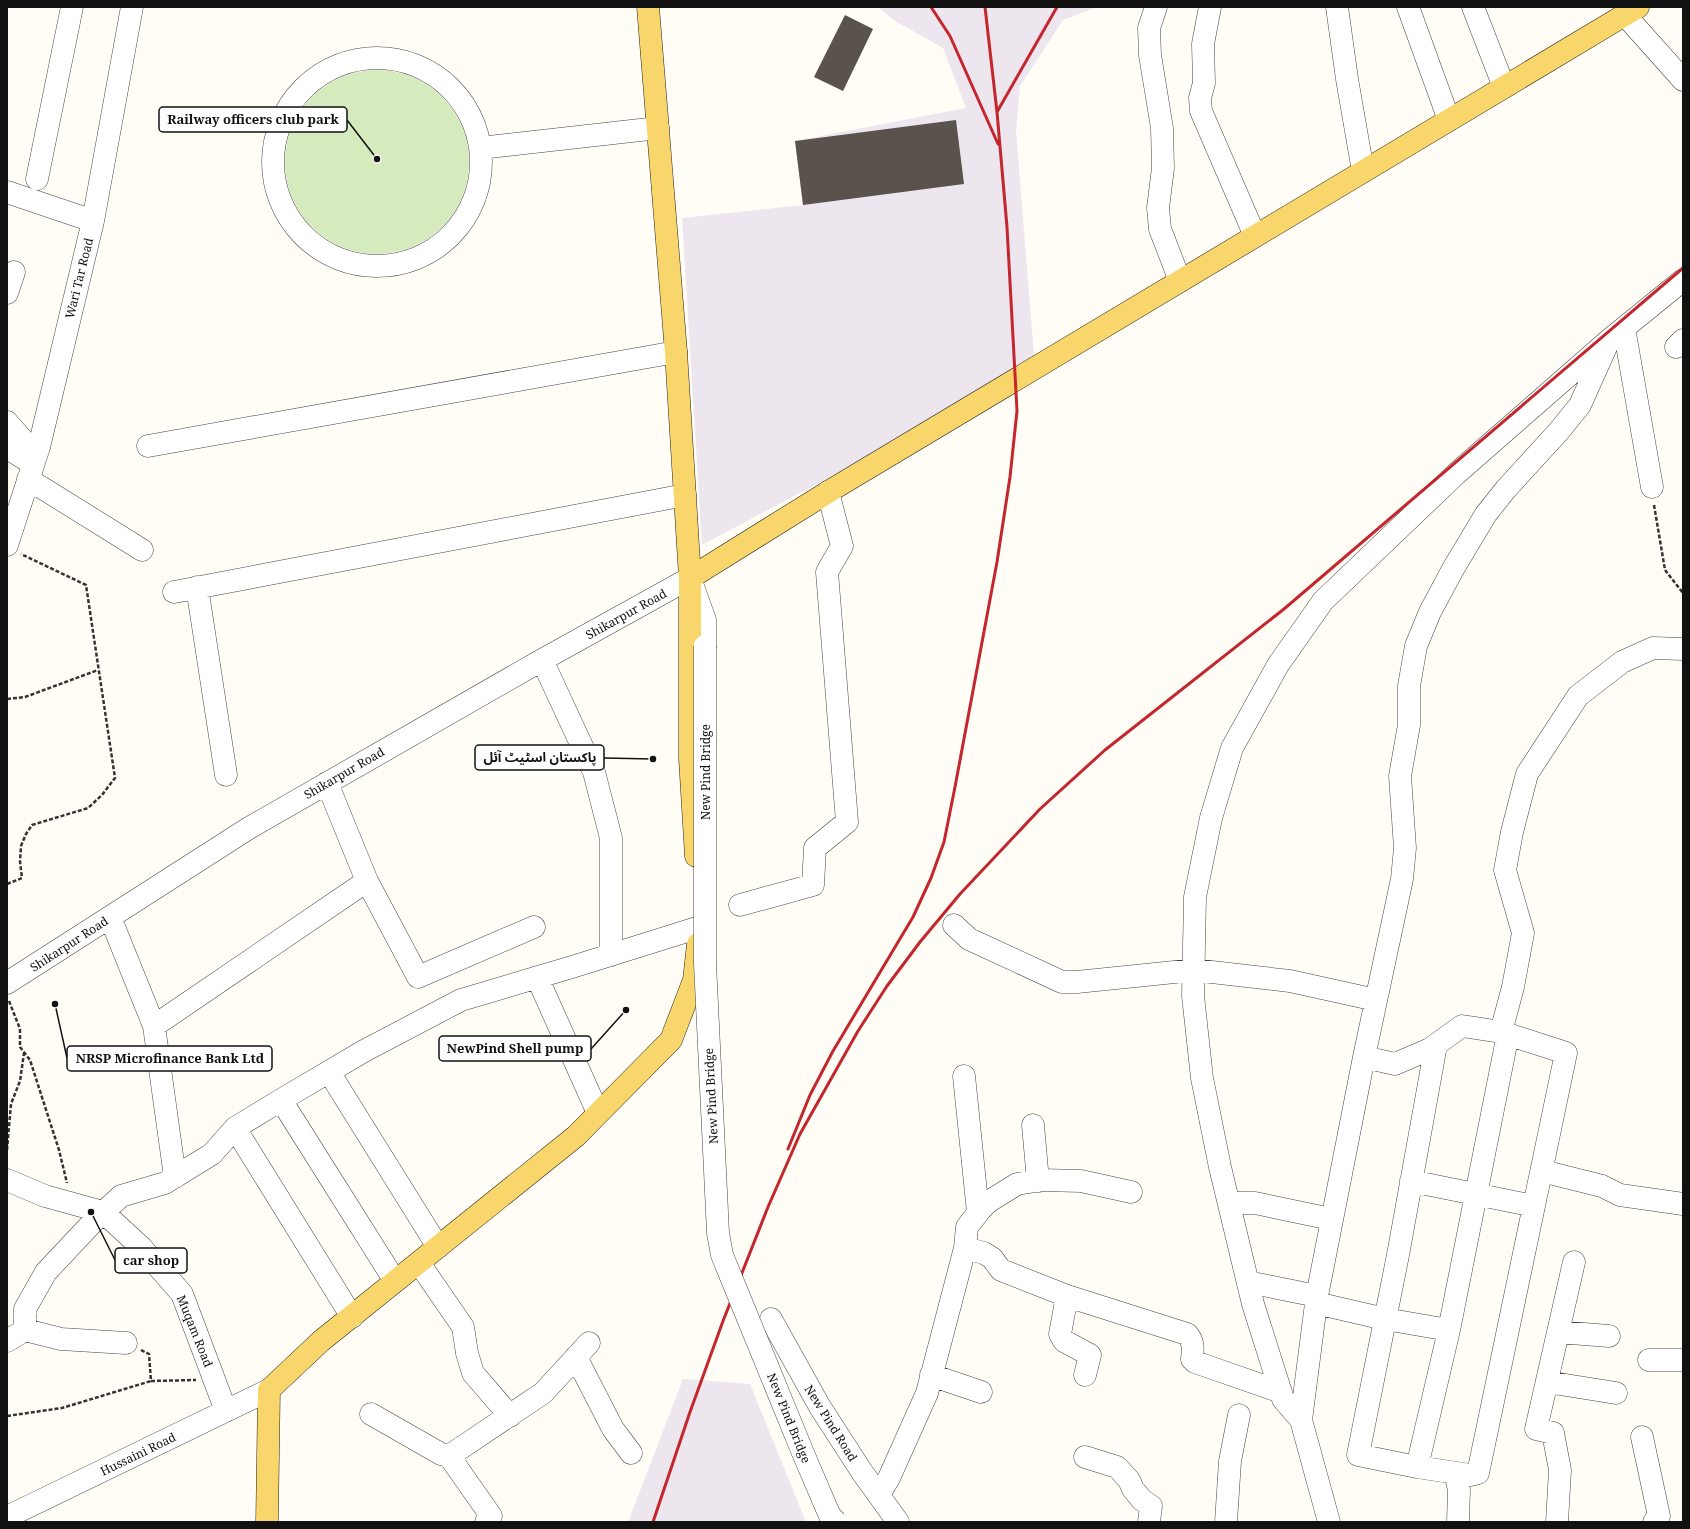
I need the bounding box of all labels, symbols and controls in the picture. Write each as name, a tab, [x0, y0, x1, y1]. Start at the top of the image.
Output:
callout: Railway officers club park	[159, 107, 347, 132]
text: Railway officers club park	[167, 110, 340, 128]
street label: Wari Tar Road	[61, 235, 97, 320]
street label: Shikarpur Road	[582, 584, 670, 643]
street label: New Pind Bridge	[697, 724, 714, 820]
street label: Shikarpur Road	[301, 743, 388, 803]
callout: پاکستان اسٹیٹ آئل	[475, 745, 604, 770]
text: پاکستان اسٹیٹ آئل	[483, 748, 597, 766]
street label: Shikarpur Road	[27, 912, 112, 976]
callout: NewPind Shell pump	[439, 1036, 591, 1061]
text: NewPind Shell pump	[447, 1039, 583, 1057]
callout: NRSP Microfinance Bank Ltd	[67, 1046, 272, 1071]
street label: New Pind Bridge	[700, 1048, 722, 1144]
text: NRSP Microfinance Bank Ltd	[76, 1049, 265, 1067]
callout: car shop	[115, 1248, 187, 1273]
text: car shop	[123, 1251, 179, 1269]
street label: Muqam Road	[173, 1292, 217, 1370]
street label: New Pind Bridge	[763, 1370, 815, 1466]
street label: New Pind Road	[801, 1381, 862, 1465]
street label: Hussaini Road	[97, 1428, 179, 1480]

